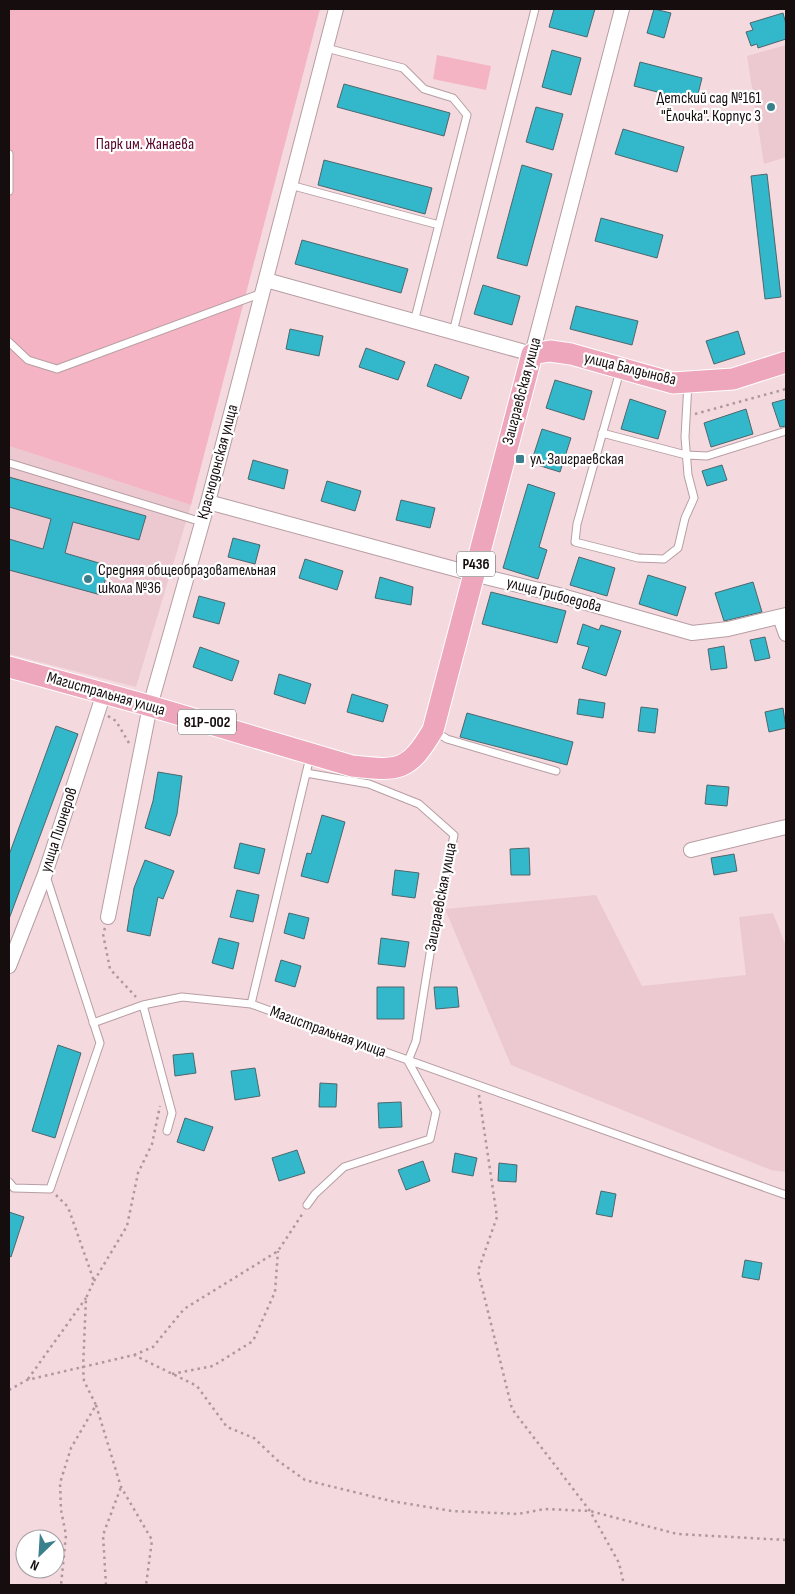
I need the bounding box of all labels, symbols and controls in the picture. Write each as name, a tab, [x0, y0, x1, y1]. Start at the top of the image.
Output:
place label: Детский сад №161 "Ёлочка". Корпус 3	[656, 89, 761, 126]
marker: Детский сад №161 "Ёлочка". Корпус 3	[765, 101, 777, 113]
park label: Парк им. Жанаева	[96, 135, 194, 154]
street label: Заиграевская улица	[499, 335, 545, 447]
street label: улица Балдынова	[582, 348, 678, 390]
street label: Краснодонская улица	[194, 403, 242, 521]
place label: ул. Заиграевская	[530, 450, 624, 469]
marker: ул. Заиграевская	[514, 453, 526, 465]
road number: P436	[457, 552, 495, 576]
place label: Средняя общеобразовательная школа №36	[98, 561, 276, 598]
marker: Средняя общеобразовательная школа №36	[82, 573, 94, 585]
street label: улица Грибоедова	[504, 573, 604, 617]
street label: Магистральная улица	[45, 668, 167, 720]
road number: 81Р-002	[178, 710, 236, 734]
street label: улица Пионеров	[36, 785, 82, 875]
street label: Заиграевская улица	[421, 841, 461, 953]
street label: Магистральная улица	[267, 1002, 389, 1062]
north arrow	[15, 1529, 65, 1579]
text: N	[28, 1556, 42, 1575]

